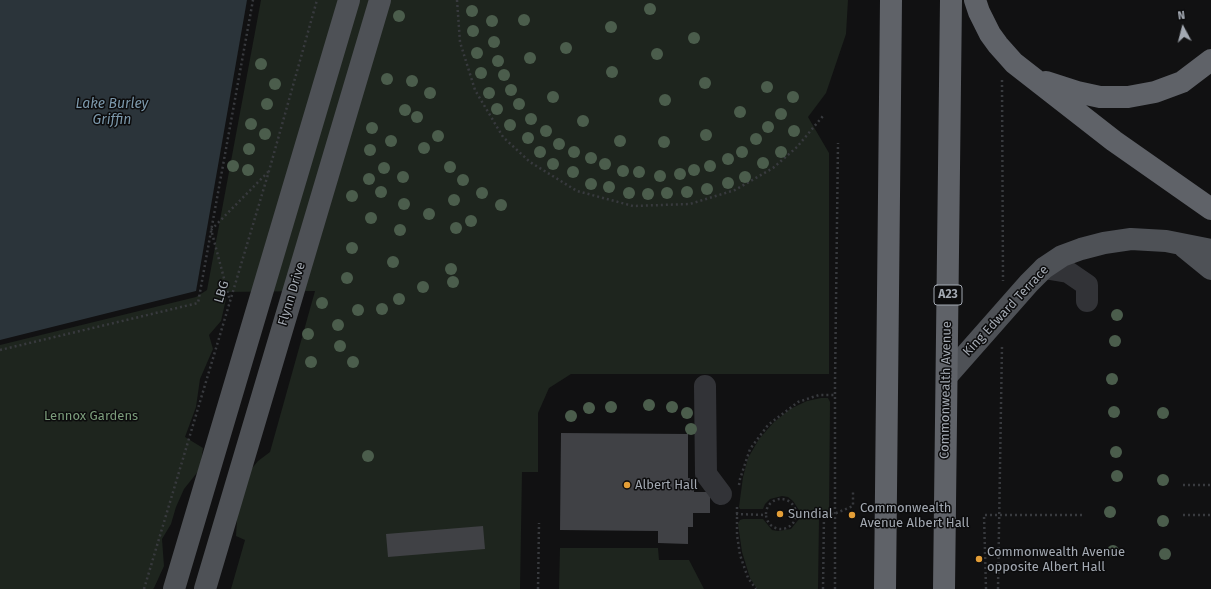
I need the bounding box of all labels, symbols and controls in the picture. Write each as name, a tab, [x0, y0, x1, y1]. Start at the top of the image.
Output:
north arrow	[1163, 8, 1203, 48]
text: N	[1177, 9, 1186, 22]
water label: Lake Burley Griffin	[76, 96, 148, 128]
street label: Flynn Drive	[275, 260, 309, 328]
street label: King Edward Terrace	[960, 262, 1052, 360]
street label: LBG	[211, 279, 233, 305]
road number: A23	[934, 285, 962, 305]
street label: Commonwealth Avenue	[937, 321, 955, 459]
park label: Lennox Gardens	[44, 408, 138, 424]
place label: Albert Hall	[635, 477, 698, 493]
marker: Albert Hall	[622, 480, 632, 490]
place label: Commonwealth Avenue Albert Hall	[860, 500, 969, 531]
place label: Sundial	[788, 506, 832, 522]
marker: Sundial	[775, 509, 785, 519]
marker: Commonwealth Avenue Albert Hall	[847, 510, 857, 520]
place label: Commonwealth Avenue opposite Albert Hall	[987, 544, 1125, 575]
marker: Commonwealth Avenue opposite Albert Hall	[974, 554, 984, 564]

